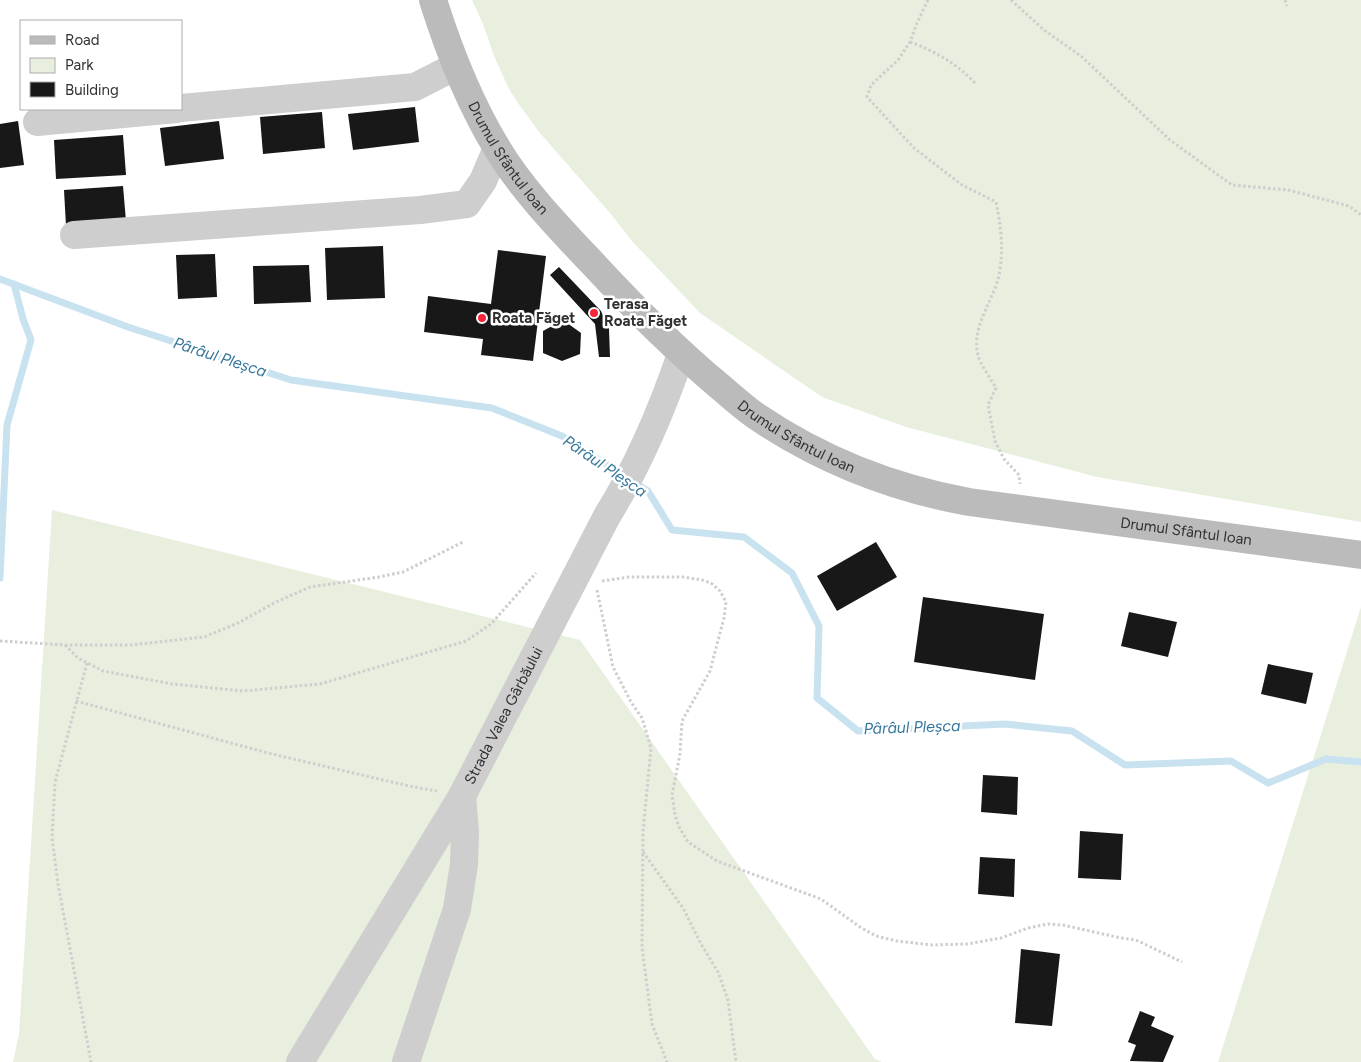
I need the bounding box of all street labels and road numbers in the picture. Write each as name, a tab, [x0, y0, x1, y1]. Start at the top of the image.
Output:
street label: Drumul Sfântul Ioan	[464, 98, 552, 218]
street label: Drumul Sfântul Ioan	[734, 396, 858, 477]
street label: Drumul Sfântul Ioan	[1119, 514, 1253, 549]
street label: Strada Valea Gârbăului	[461, 644, 547, 787]

